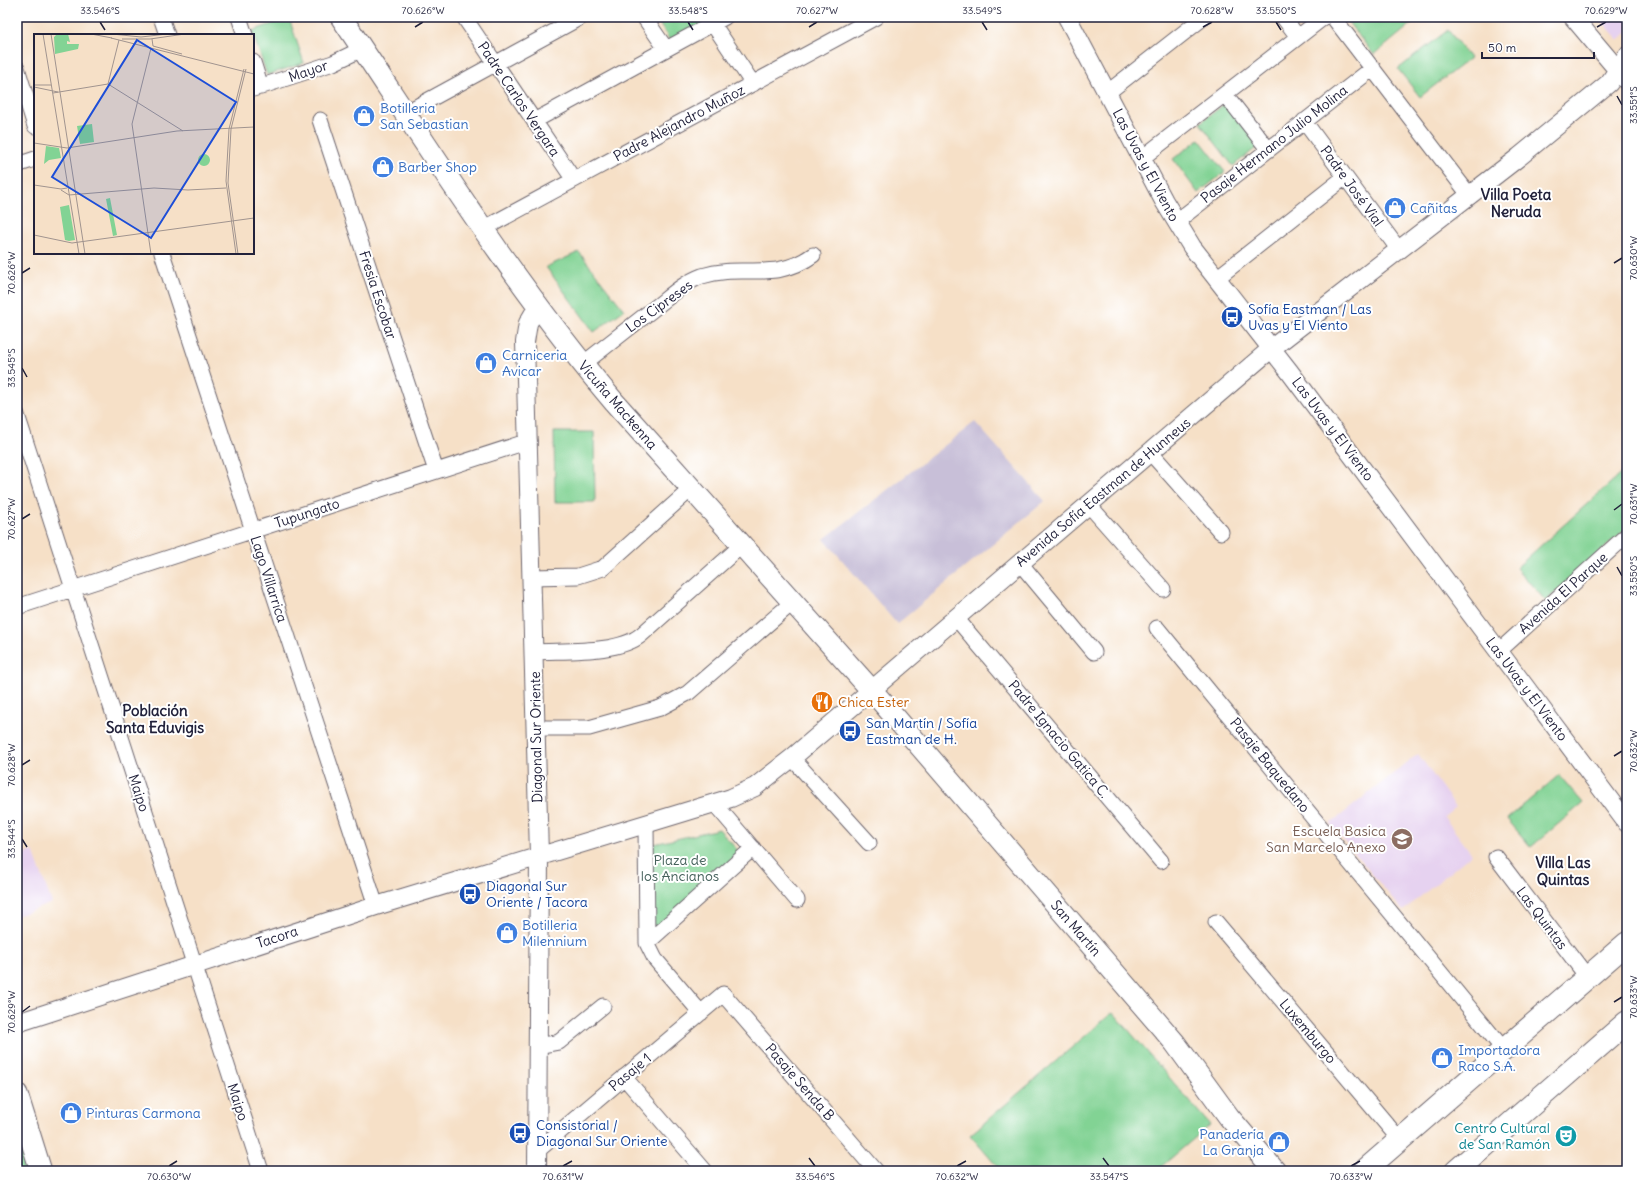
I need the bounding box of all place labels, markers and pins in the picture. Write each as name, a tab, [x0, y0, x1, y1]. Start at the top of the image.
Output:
place label: Botilleria San Sebastian	[380, 99, 469, 133]
shop icon: Botilleria San Sebastian	[351, 103, 377, 129]
shop icon: Barber Shop	[370, 154, 396, 180]
place label: Barber Shop	[398, 158, 477, 176]
shop icon: Cañitas	[1382, 195, 1408, 221]
place label: Cañitas	[1410, 199, 1457, 217]
place label: Sofía Eastman / Las Uvas y El Viento	[1248, 300, 1372, 334]
bus stop icon: Sofía Eastman / Las Uvas y El Viento	[1219, 304, 1245, 330]
place label: Carniceria Avicar	[502, 346, 567, 380]
shop icon: Carniceria Avicar	[473, 350, 499, 376]
restaurant icon: Chica Ester	[809, 689, 835, 715]
place label: Chica Ester	[838, 693, 909, 711]
place label: San Martín / Sofía Eastman de H.	[866, 714, 977, 748]
bus stop icon: San Martín / Sofía Eastman de H.	[837, 718, 863, 744]
place label: Escuela Basica San Marcelo Anexo	[1266, 822, 1386, 856]
school or university icon: Escuela Basica San Marcelo Anexo	[1389, 826, 1415, 852]
place label: Diagonal Sur Oriente / Tacora	[486, 877, 588, 911]
bus stop icon: Diagonal Sur Oriente / Tacora	[457, 881, 483, 907]
place label: Botilleria Milennium	[522, 916, 587, 950]
shop icon: Botilleria Milennium	[494, 920, 520, 946]
place label: Importadora Raco S.A.	[1458, 1041, 1540, 1075]
shop icon: Importadora Raco S.A.	[1429, 1045, 1455, 1071]
shop icon: Pinturas Carmona	[58, 1100, 84, 1126]
place label: Pinturas Carmona	[86, 1104, 201, 1122]
place label: Consistorial / Diagonal Sur Oriente	[536, 1116, 668, 1150]
place label: Centro Cultural de San Ramón	[1454, 1119, 1550, 1153]
bus stop icon: Consistorial / Diagonal Sur Oriente	[507, 1120, 533, 1146]
theatre icon: Centro Cultural de San Ramón	[1553, 1123, 1579, 1149]
place label: Panadería La Granja	[1199, 1125, 1264, 1159]
shop icon: Panadería La Granja	[1266, 1129, 1292, 1155]

